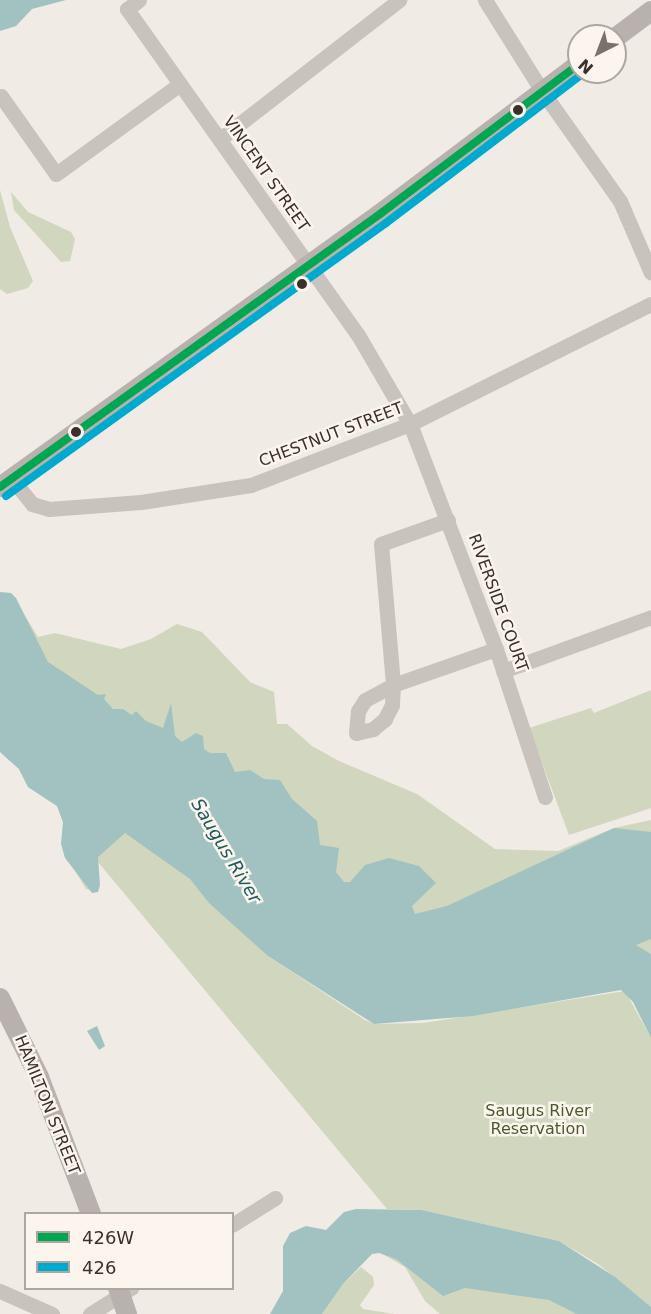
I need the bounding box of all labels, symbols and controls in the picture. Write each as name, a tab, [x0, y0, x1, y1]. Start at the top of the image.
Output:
north arrow	[567, 24, 627, 84]
text: N	[575, 55, 597, 78]
unlabelled marker	[512, 104, 524, 116]
street label: VINCENT STREET	[219, 112, 313, 236]
unlabelled marker	[296, 278, 308, 290]
street label: CHESTNUT STREET	[256, 399, 406, 471]
unlabelled marker	[70, 426, 82, 438]
street label: RIVERSIDE COURT	[464, 531, 532, 675]
water label: Saugus River	[186, 795, 266, 907]
street label: HAMILTON STREET	[10, 1032, 84, 1178]
park label: Saugus River Reservation	[485, 1101, 591, 1139]
legend	[24, 1212, 234, 1290]
text: 426W	[82, 1227, 134, 1248]
text: 426	[82, 1257, 116, 1278]

